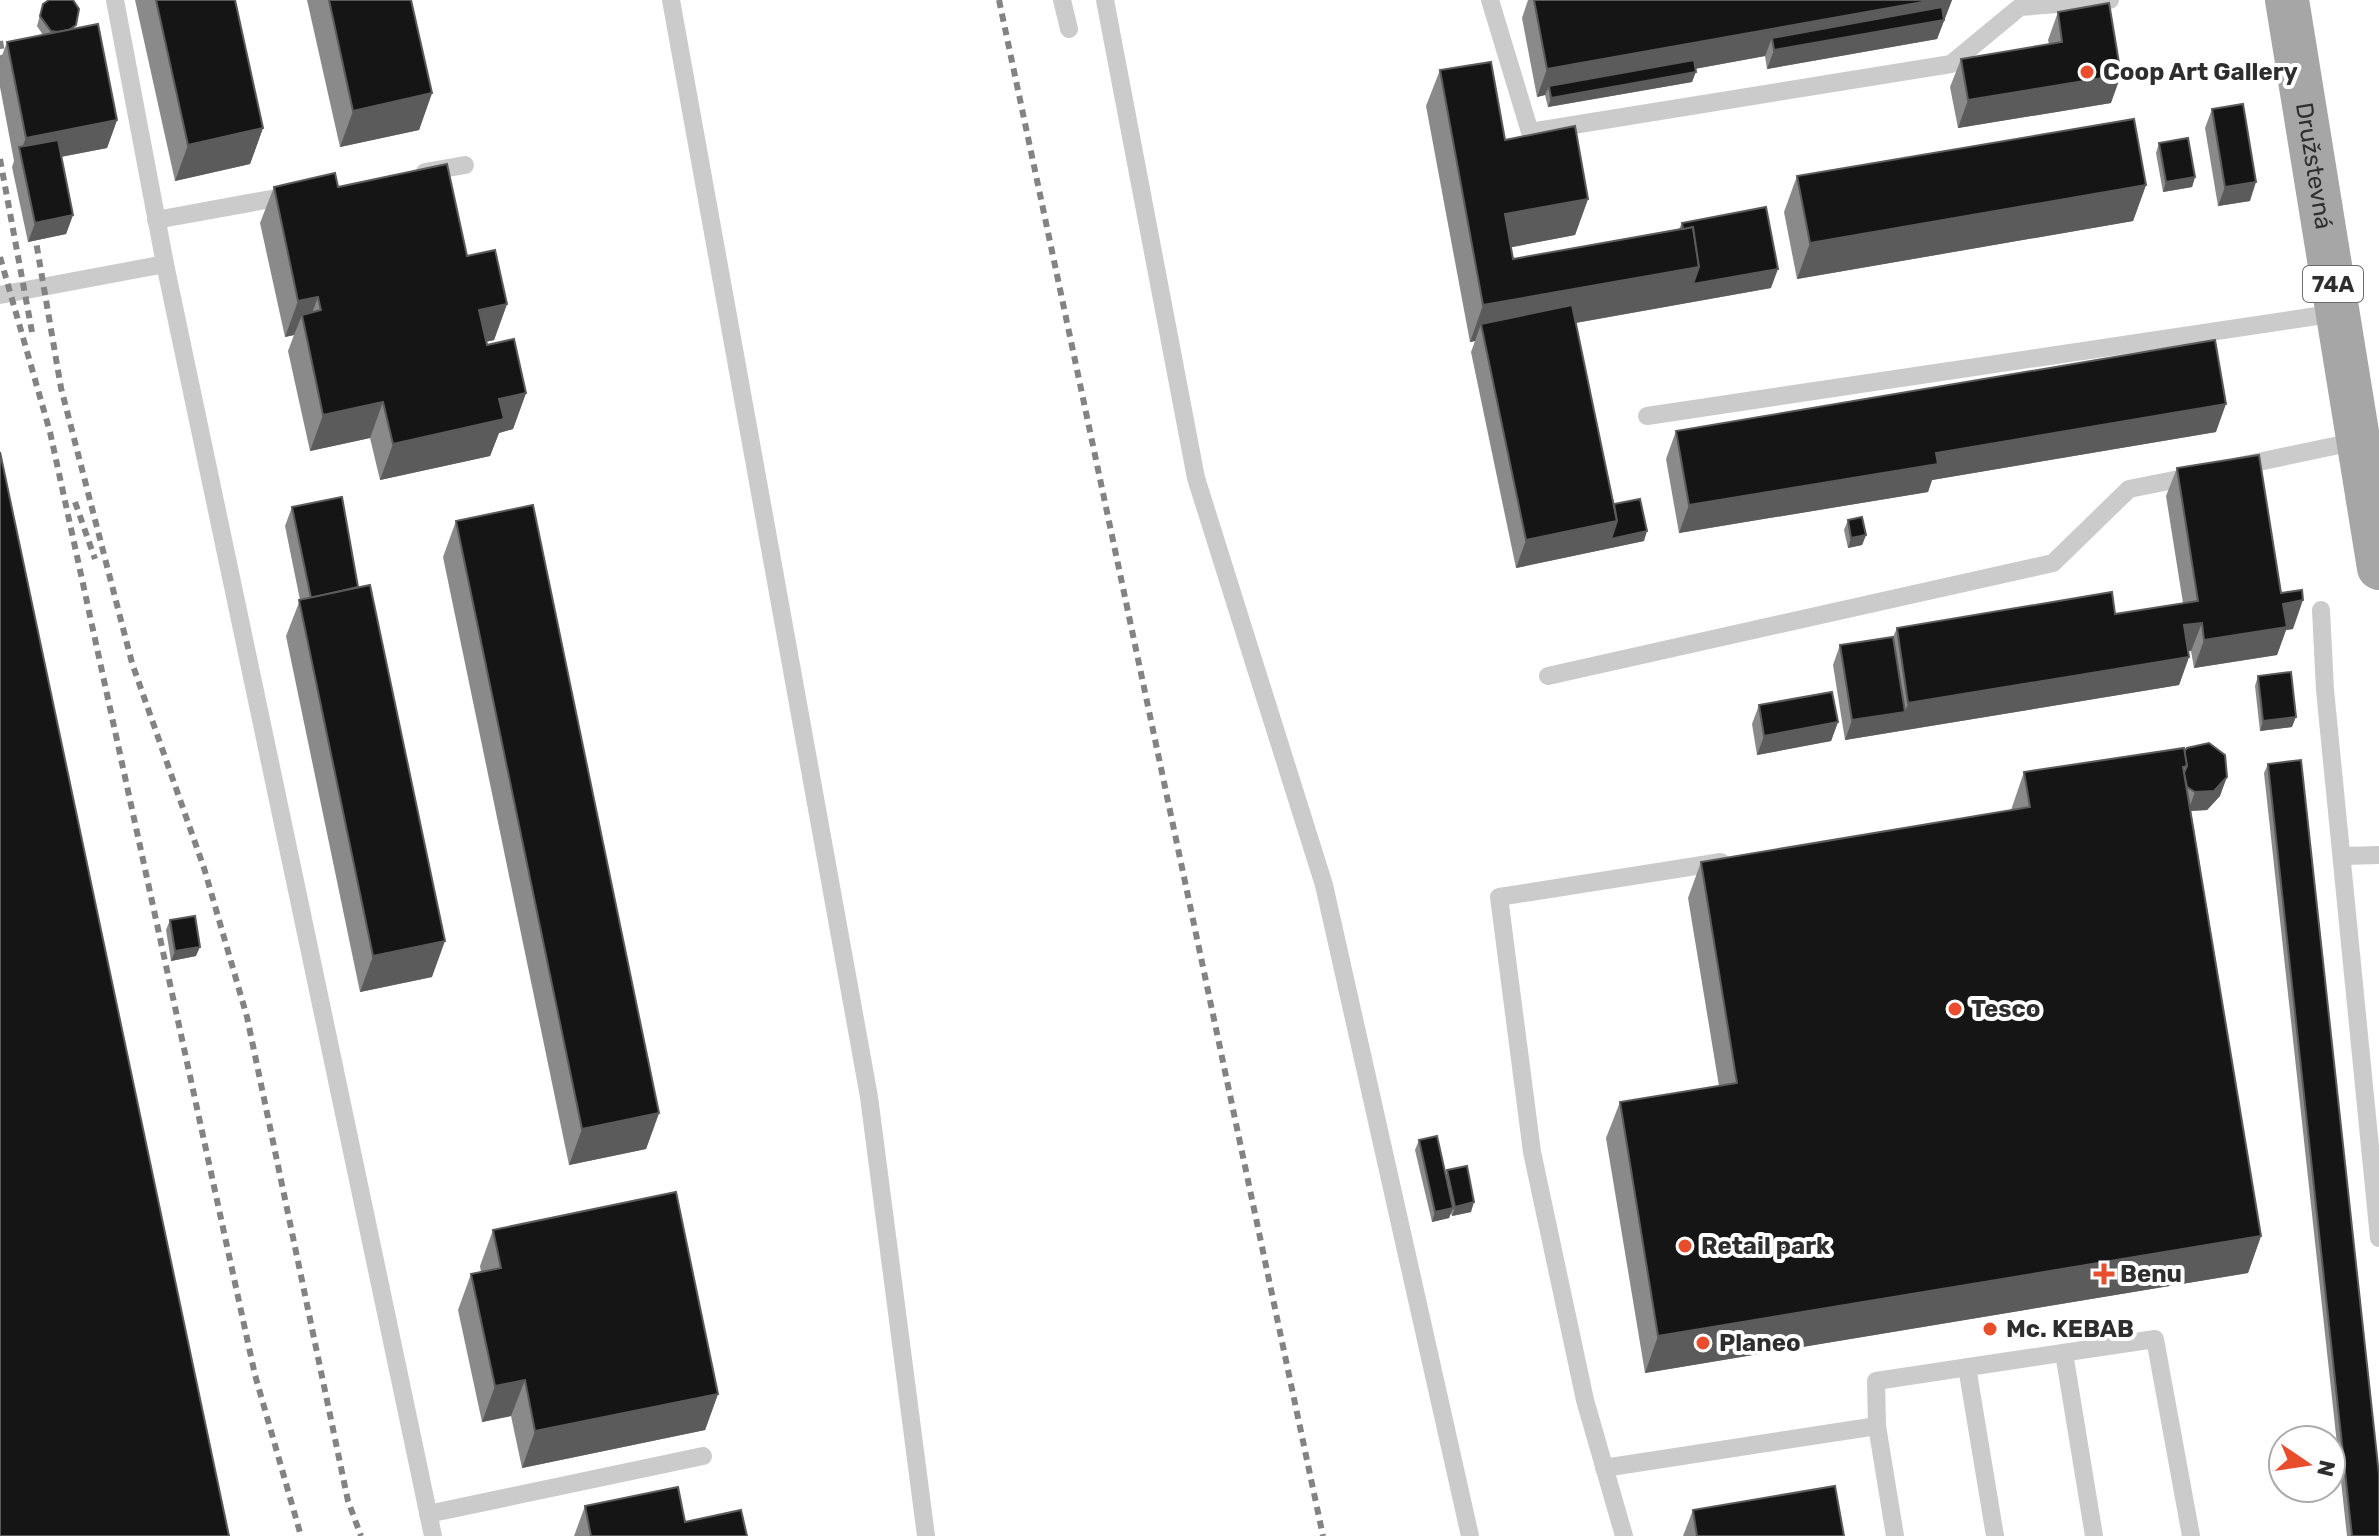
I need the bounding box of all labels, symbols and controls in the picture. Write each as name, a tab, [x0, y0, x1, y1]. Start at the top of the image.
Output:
place label: Coop Art Gallery	[2103, 58, 2298, 86]
marker: Coop Art Gallery	[2078, 63, 2096, 81]
street label: Družstevná	[2290, 100, 2338, 231]
road number: 74A	[2303, 266, 2363, 302]
place label: Tesco	[1971, 995, 2040, 1023]
marker: Tesco	[1946, 1000, 1964, 1018]
place label: Retail park	[1701, 1232, 1830, 1260]
marker: Retail park	[1676, 1237, 1694, 1255]
place label: Benu	[2120, 1260, 2182, 1288]
marker: Benu	[2095, 1265, 2113, 1283]
place label: Mc. KEBAB	[2006, 1315, 2134, 1343]
marker: Mc. KEBAB	[1981, 1320, 1999, 1338]
place label: Planeo	[1719, 1329, 1801, 1357]
marker: Planeo	[1694, 1334, 1712, 1352]
north arrow	[2267, 1424, 2347, 1504]
text: N	[2311, 1458, 2341, 1479]

